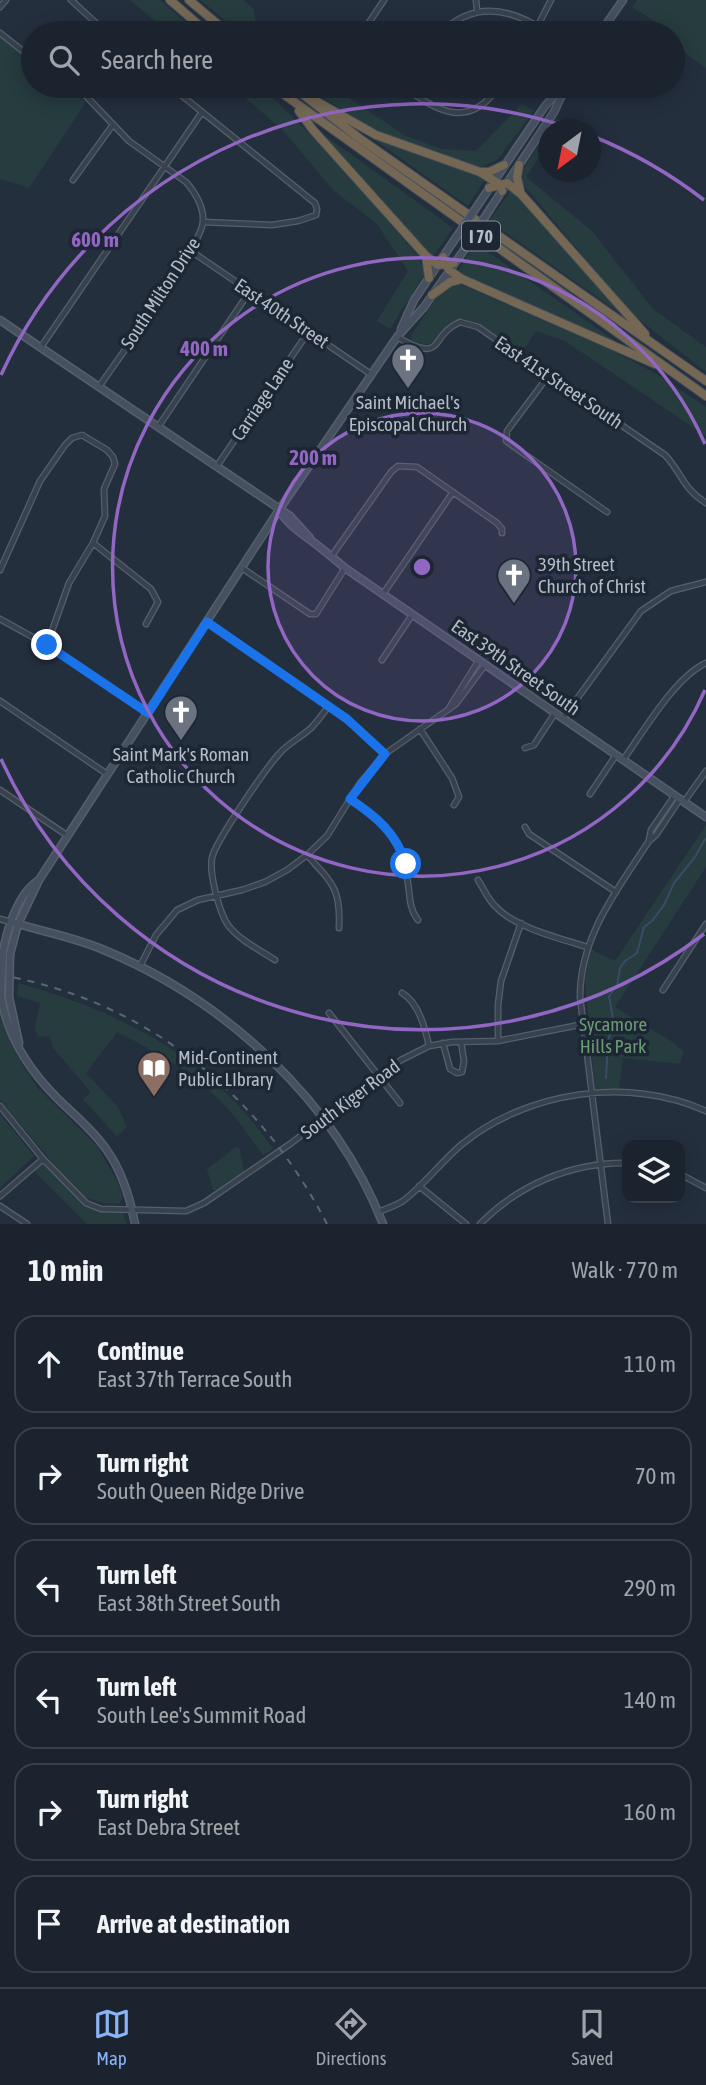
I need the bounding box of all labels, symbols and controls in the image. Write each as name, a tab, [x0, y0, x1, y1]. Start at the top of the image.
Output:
search box	[21, 21, 685, 98]
icon: search	[45, 41, 83, 79]
text: Search here	[101, 45, 213, 75]
north arrow	[538, 119, 601, 182]
road number: I 70	[462, 222, 500, 250]
text: 600 m	[71, 227, 119, 251]
street label: South Milton Drive	[116, 233, 204, 353]
street label: East 40th Street	[231, 274, 333, 352]
street label: East 41st Street South	[491, 331, 627, 433]
text: 400 m	[179, 336, 228, 360]
church icon: Saint Michael's Episcopal Church	[389, 341, 427, 390]
street label: Carriage Lane	[226, 354, 298, 444]
place label: Saint Michael's Episcopal Church	[349, 391, 467, 435]
text: 200 m	[289, 445, 337, 469]
place label: 39th Street Church of Christ	[538, 553, 646, 597]
centre of rings	[410, 555, 434, 579]
church icon: 39th Street Church of Christ	[495, 556, 533, 605]
street label: East 39th Street South	[447, 614, 585, 720]
route end	[31, 629, 62, 660]
church icon: Saint Mark's Roman Catholic Church	[162, 693, 200, 742]
place label: Saint Mark's Roman Catholic Church	[113, 743, 249, 787]
route start	[390, 848, 421, 879]
park label: Sycamore Hills Park	[579, 1013, 647, 1057]
place label: Mid-Continent Public LIbrary	[178, 1046, 278, 1090]
library icon: Mid-Continent Public LIbrary	[135, 1049, 173, 1098]
street label: South Kiger Road	[296, 1055, 404, 1143]
map controls	[622, 1140, 685, 1203]
button: layers	[622, 1140, 685, 1203]
text: 10 min	[28, 1253, 103, 1287]
text: Walk · 770 m	[572, 1257, 678, 1283]
text: Continue	[97, 1336, 184, 1366]
icon: ahead	[30, 1345, 68, 1383]
text: 110 m	[624, 1351, 676, 1377]
text: East 37th Terrace South	[97, 1366, 292, 1392]
text: Turn right	[97, 1448, 188, 1478]
icon: right	[30, 1457, 68, 1495]
text: 70 m	[635, 1463, 676, 1489]
text: South Queen Ridge Drive	[97, 1478, 304, 1504]
text: Turn left	[97, 1560, 177, 1590]
icon: left	[30, 1569, 68, 1607]
text: 290 m	[624, 1575, 676, 1601]
text: East 38th Street South	[97, 1590, 281, 1616]
text: Turn left	[97, 1672, 177, 1702]
icon: left	[30, 1681, 68, 1719]
text: 140 m	[624, 1687, 676, 1713]
text: South Lee's Summit Road	[97, 1702, 306, 1728]
text: Turn right	[97, 1784, 188, 1814]
icon: right	[30, 1793, 68, 1831]
text: 160 m	[624, 1799, 676, 1825]
text: East Debra Street	[97, 1814, 240, 1840]
icon: arrive	[30, 1905, 68, 1943]
text: Arrive at destination	[97, 1909, 290, 1939]
tab: Map	[93, 2005, 131, 2069]
tab: Directions	[316, 2005, 386, 2069]
tab: Saved	[571, 2005, 613, 2069]

